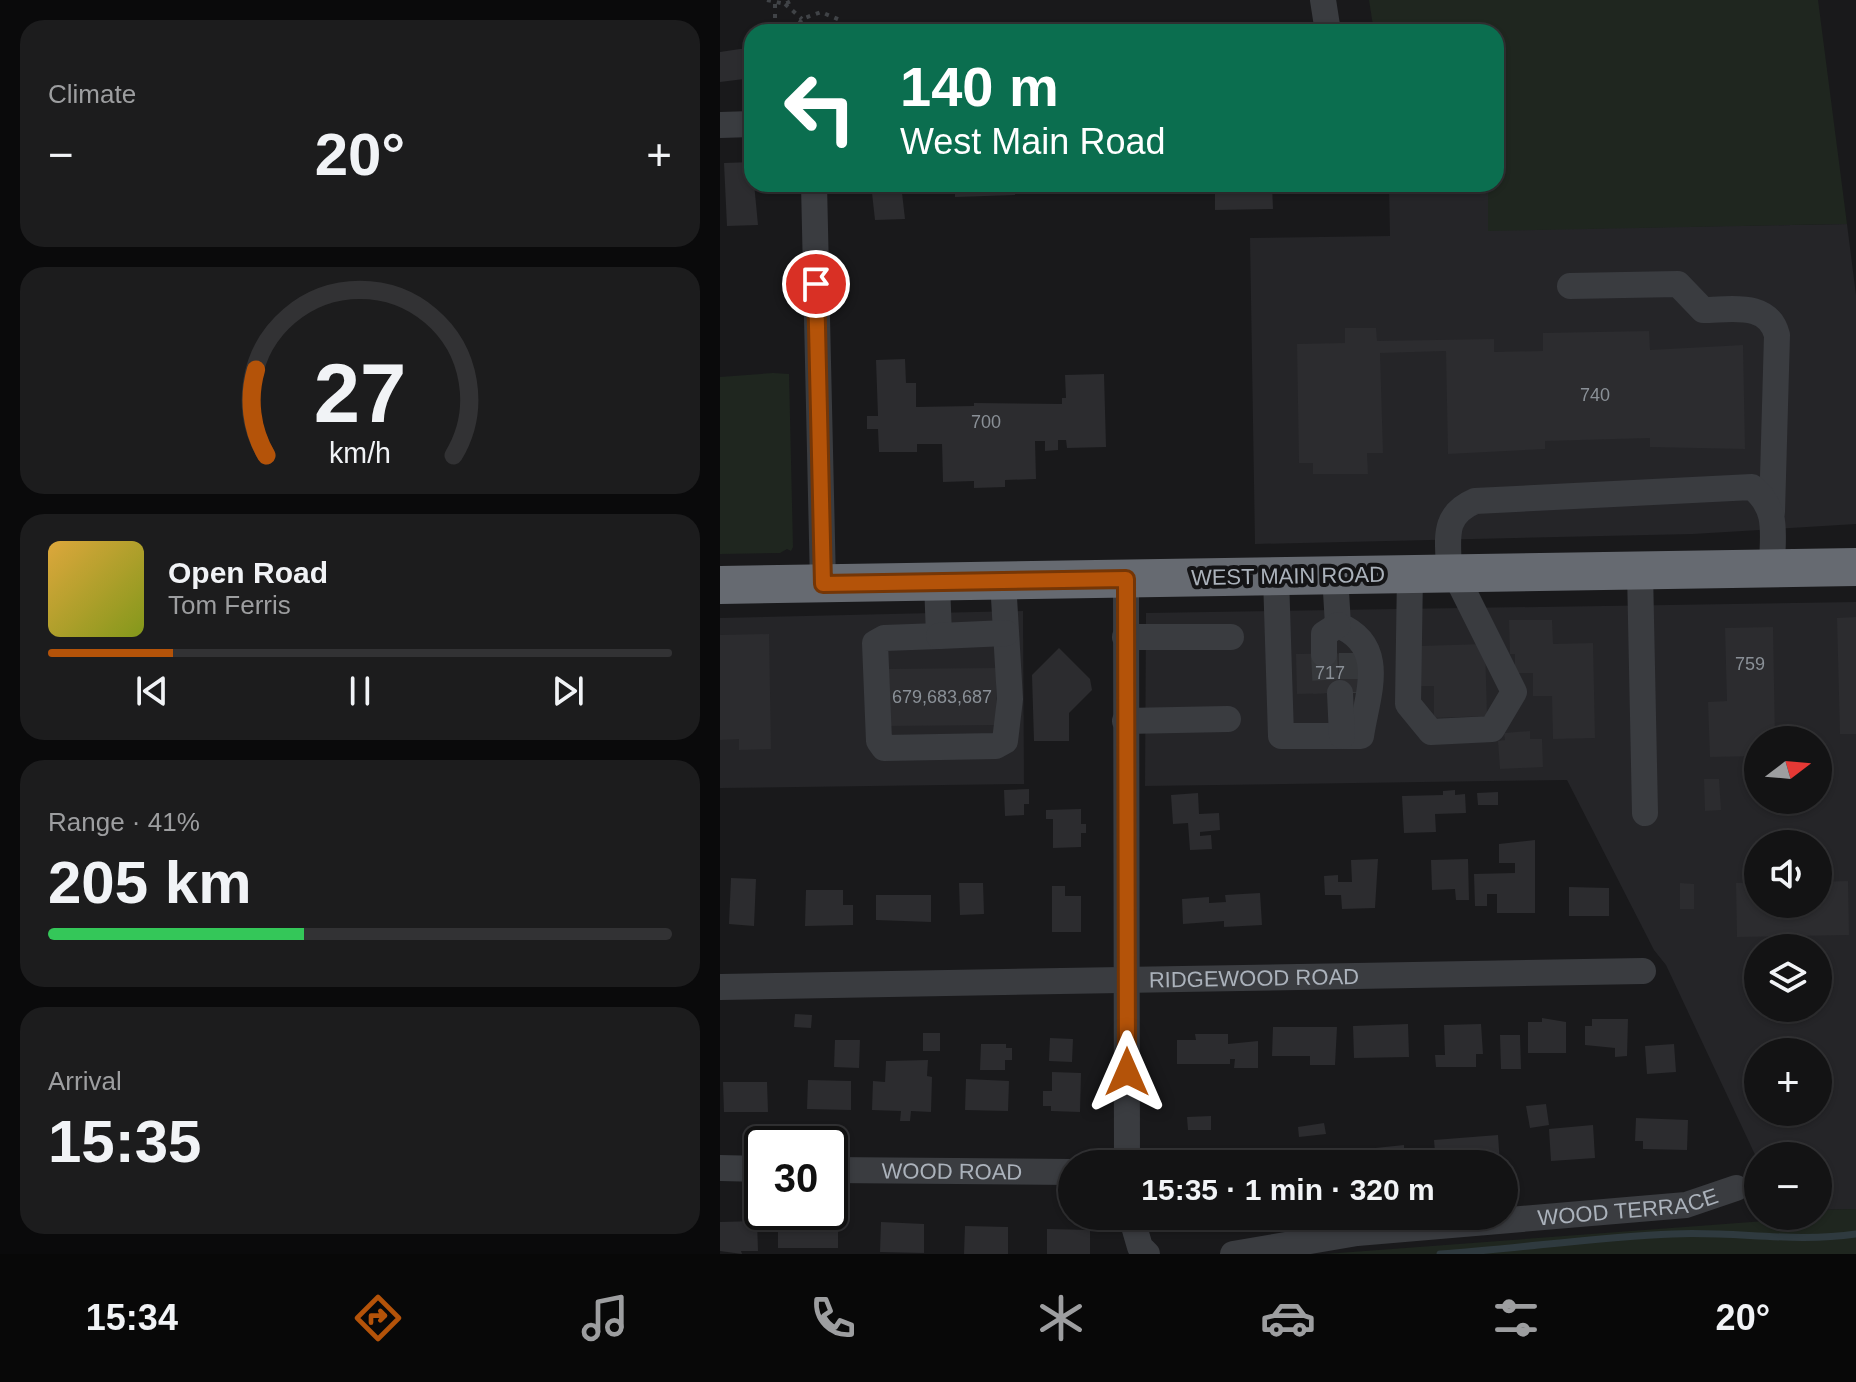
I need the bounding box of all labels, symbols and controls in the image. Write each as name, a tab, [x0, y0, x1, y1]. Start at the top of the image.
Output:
text: 140 m	[900, 55, 1059, 118]
icon: left	[768, 56, 872, 160]
text: Climate	[48, 79, 136, 109]
text: 20°	[315, 121, 405, 188]
text: West Main Road	[900, 121, 1165, 162]
text: −	[48, 130, 74, 179]
text: +	[646, 130, 672, 179]
pin	[782, 250, 850, 318]
icon: arrive	[794, 262, 838, 306]
text: 27	[314, 347, 406, 440]
house number: 740	[1580, 385, 1610, 405]
house number: 700	[971, 412, 1001, 432]
text: km/h	[329, 437, 391, 469]
text: Open Road	[168, 556, 328, 589]
street label: WEST MAIN ROAD	[1191, 562, 1385, 590]
text: Tom Ferris	[168, 590, 291, 620]
house number: 759	[1735, 654, 1765, 674]
house number: 717	[1315, 663, 1345, 683]
icon: previous	[130, 669, 174, 713]
icon: pause	[338, 669, 382, 713]
icon: next	[546, 669, 590, 713]
house number: 679,683,687	[892, 687, 992, 707]
north arrow	[1744, 726, 1832, 814]
map controls	[1744, 726, 1832, 1230]
text: Range · 41%	[48, 807, 200, 837]
button: sound	[1744, 830, 1832, 918]
text: 205 km	[48, 849, 252, 916]
button: layers	[1744, 934, 1832, 1022]
street label: RIDGEWOOD ROAD	[1149, 963, 1359, 992]
position arrow	[1085, 1030, 1169, 1114]
button: +	[1744, 1038, 1832, 1126]
text: Arrival	[48, 1066, 122, 1096]
text: 15:35	[48, 1108, 201, 1175]
speed limit sign: 30	[744, 1126, 848, 1230]
button: −	[1744, 1142, 1832, 1230]
street label: WOOD ROAD	[882, 1158, 1022, 1184]
text: 15:35 · 1 min · 320 m	[1141, 1173, 1435, 1206]
street label: WOOD TERRACE	[1537, 1183, 1721, 1230]
icon: directions	[350, 1290, 406, 1346]
icon: music	[577, 1290, 633, 1346]
icon: phone	[805, 1290, 861, 1346]
icon: climate	[1033, 1290, 1089, 1346]
icon: car	[1260, 1290, 1316, 1346]
icon: filters	[1488, 1290, 1544, 1346]
text: 15:34	[86, 1297, 178, 1338]
text: 20°	[1716, 1297, 1770, 1338]

